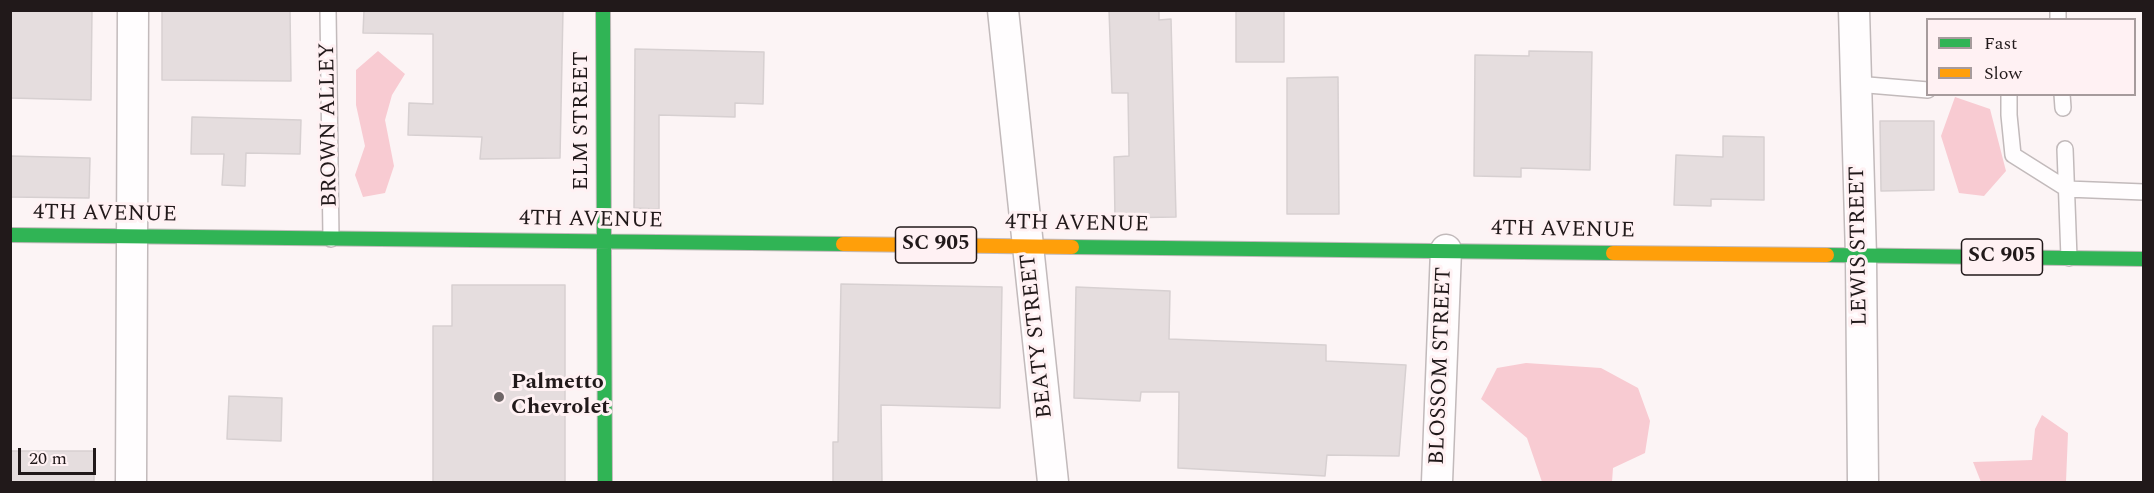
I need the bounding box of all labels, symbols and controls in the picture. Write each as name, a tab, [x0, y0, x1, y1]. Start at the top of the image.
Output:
legend	[1926, 18, 2136, 96]
text: Fast	[1984, 30, 2017, 57]
street label: BROWN ALLEY	[315, 42, 345, 208]
street label: ELM STREET	[570, 51, 596, 191]
text: Slow	[1984, 60, 2022, 87]
street label: LEWIS STREET	[1845, 166, 1875, 326]
street label: 4TH AVENUE	[33, 201, 177, 229]
street label: 4TH AVENUE	[519, 207, 663, 235]
street label: 4TH AVENUE	[1005, 211, 1149, 239]
street label: 4TH AVENUE	[1491, 217, 1635, 245]
road number: SC 905	[896, 227, 976, 263]
road number: SC 905	[1962, 239, 2042, 275]
street label: BEATY STREET	[1016, 252, 1060, 420]
street label: BLOSSOM STREET	[1425, 266, 1459, 466]
place label: Palmetto Chevrolet	[511, 371, 610, 422]
marker: Palmetto Chevrolet	[492, 390, 506, 404]
scale bar	[21, 436, 99, 474]
text: 20 m	[29, 445, 67, 472]

